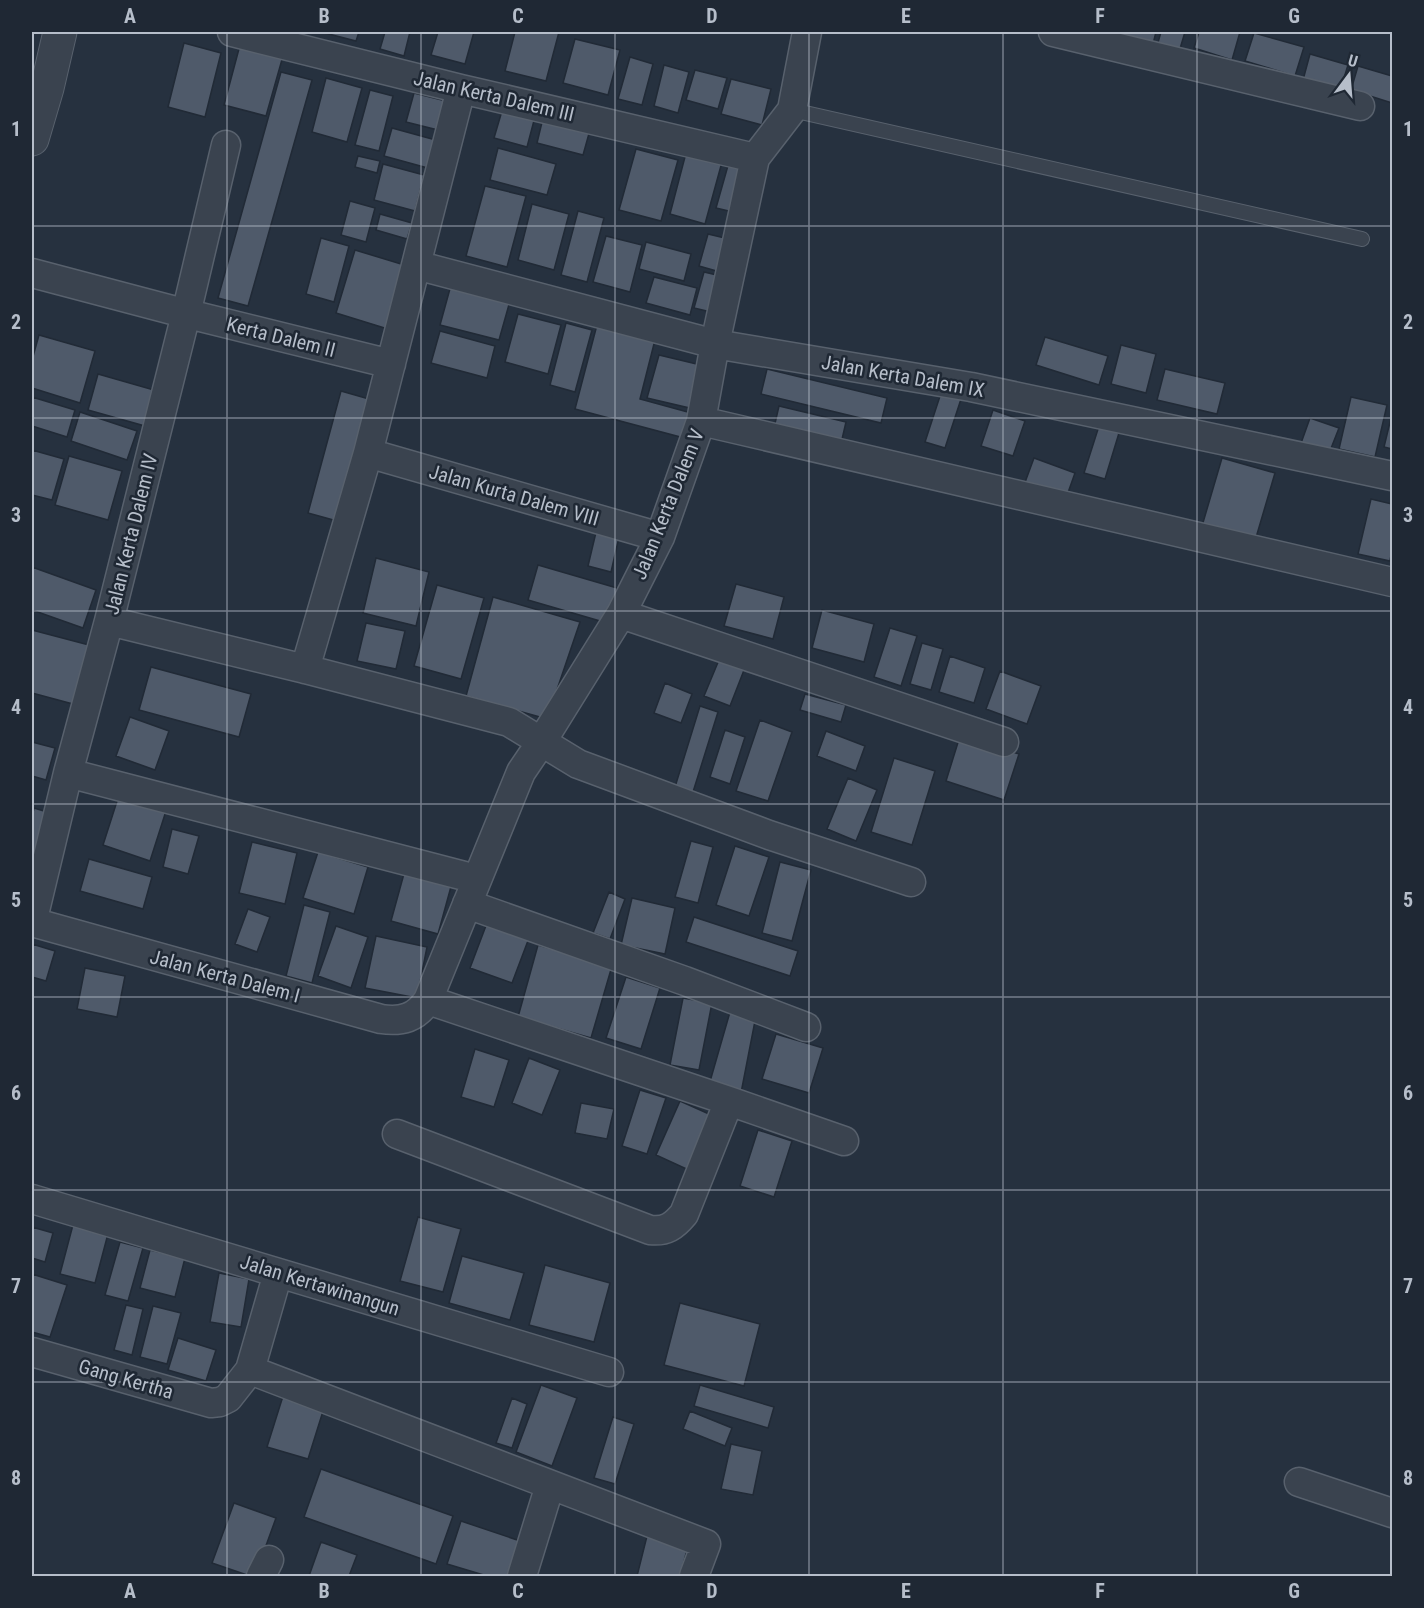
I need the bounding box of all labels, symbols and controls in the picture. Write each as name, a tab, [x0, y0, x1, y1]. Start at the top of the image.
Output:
text: A	[124, 4, 136, 28]
text: B	[318, 4, 330, 28]
text: C	[512, 4, 524, 28]
text: D	[706, 4, 718, 28]
text: E	[901, 4, 911, 28]
text: F	[1095, 4, 1105, 28]
text: G	[1288, 4, 1300, 28]
north arrow	[1319, 45, 1379, 105]
text: U	[1346, 51, 1360, 71]
street label: Jalan Kerta Dalem III	[411, 66, 577, 126]
text: 1	[11, 117, 21, 141]
text: 1	[1403, 117, 1413, 141]
text: 2	[11, 310, 21, 334]
text: 2	[1403, 310, 1413, 334]
street label: Kerta Dalem II	[224, 312, 338, 362]
street label: Jalan Kerta Dalem IX	[820, 350, 986, 402]
street label: Jalan Kerta Dalem V	[627, 425, 709, 583]
street label: Jalan Kerta Dalem IV	[99, 451, 163, 617]
street label: Jalan Kurta Dalem VIII	[426, 459, 602, 531]
text: 3	[11, 503, 21, 527]
text: 3	[1403, 503, 1413, 527]
text: 4	[11, 695, 21, 719]
text: 4	[1403, 695, 1413, 719]
text: 5	[11, 888, 21, 912]
text: 5	[1403, 888, 1413, 912]
street label: Jalan Kerta Dalem I	[148, 944, 302, 1008]
text: 6	[11, 1081, 21, 1105]
text: 6	[1403, 1081, 1413, 1105]
street label: Jalan Kertawinangun	[237, 1249, 403, 1321]
text: 7	[11, 1274, 21, 1298]
text: 7	[1403, 1274, 1413, 1298]
street label: Gang Kertha	[76, 1354, 176, 1404]
text: 8	[11, 1466, 21, 1490]
text: 8	[1403, 1466, 1413, 1490]
text: A	[124, 1579, 136, 1603]
text: B	[318, 1579, 330, 1603]
text: C	[512, 1579, 524, 1603]
text: D	[706, 1579, 718, 1603]
text: E	[901, 1579, 911, 1603]
text: F	[1095, 1579, 1105, 1603]
text: G	[1288, 1579, 1300, 1603]

